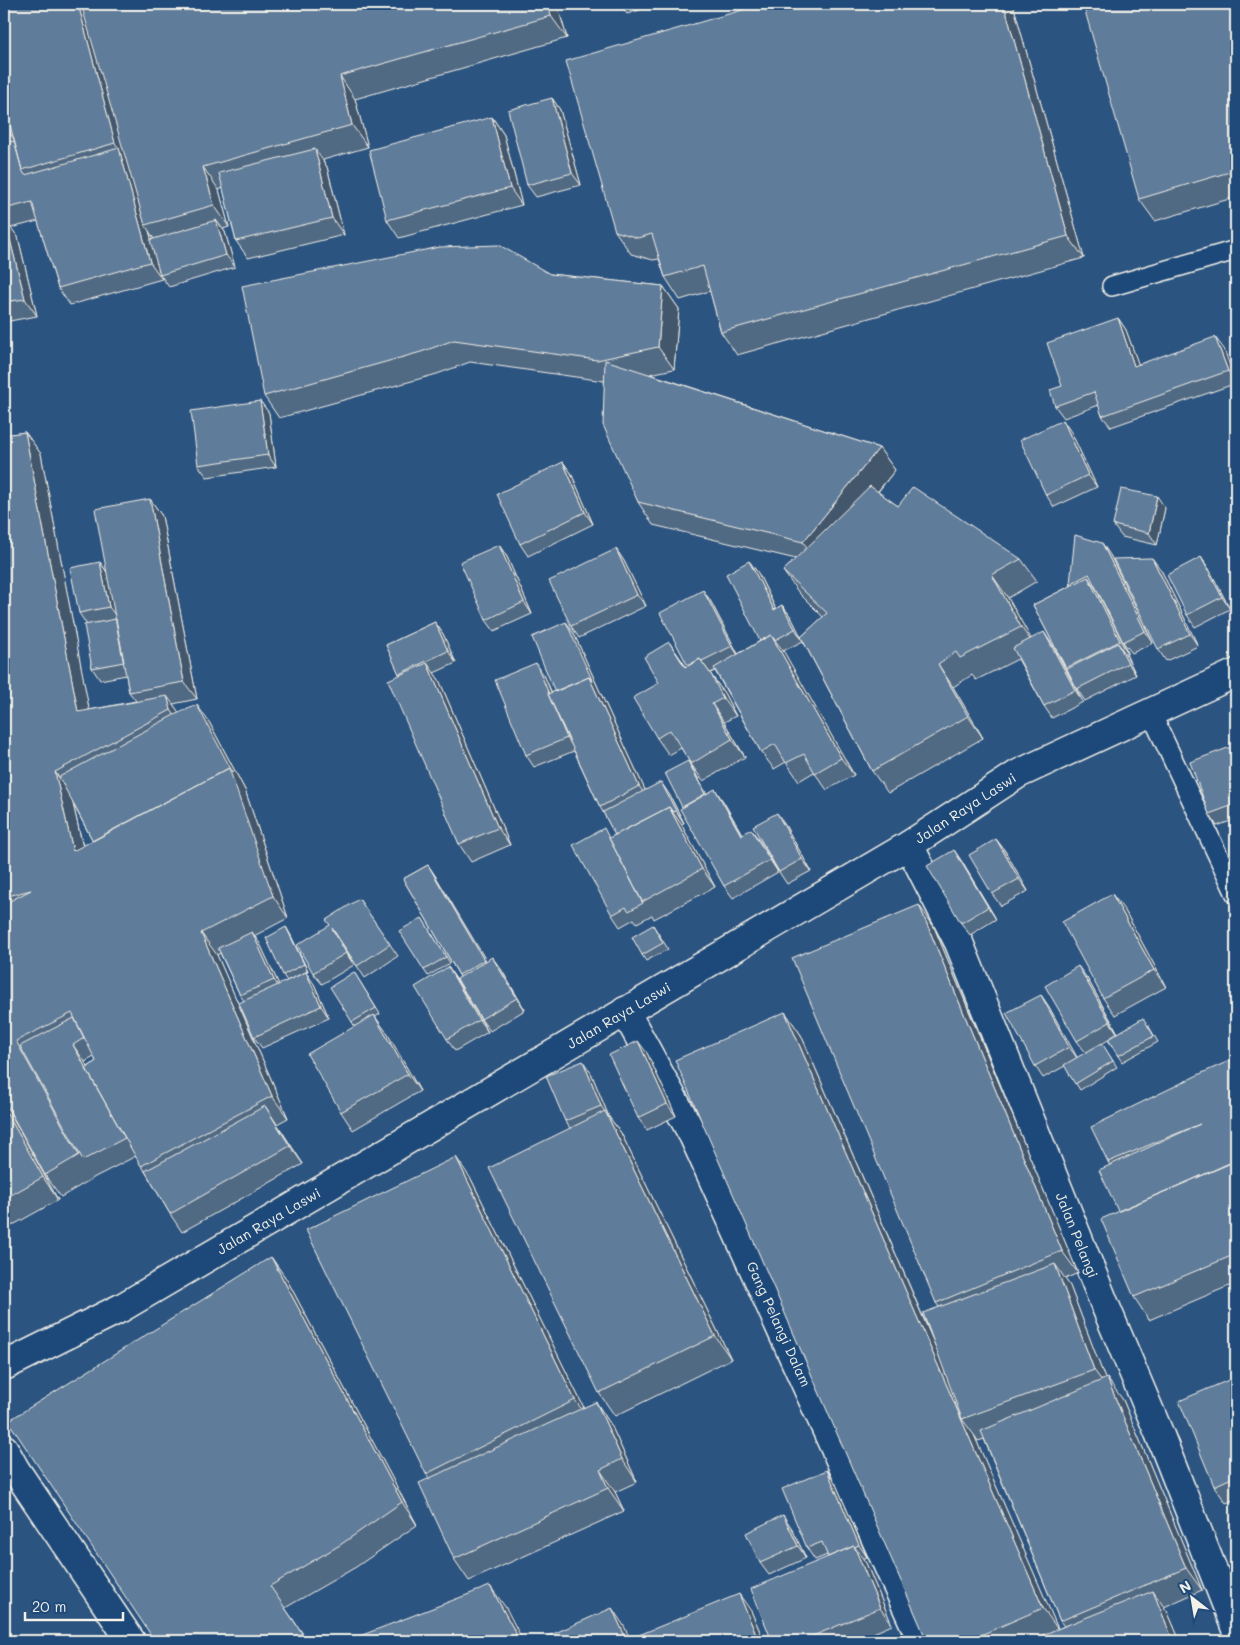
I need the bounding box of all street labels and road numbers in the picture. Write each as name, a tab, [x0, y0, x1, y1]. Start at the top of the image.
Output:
street label: Jalan Raya Laswi	[911, 768, 1020, 848]
street label: Jalan Raya Laswi	[563, 977, 674, 1053]
street label: Jalan Raya Laswi	[213, 1183, 324, 1259]
street label: Jalan Pelangi	[1052, 1189, 1103, 1280]
street label: Gang Pelangi Dalam	[743, 1258, 816, 1389]

